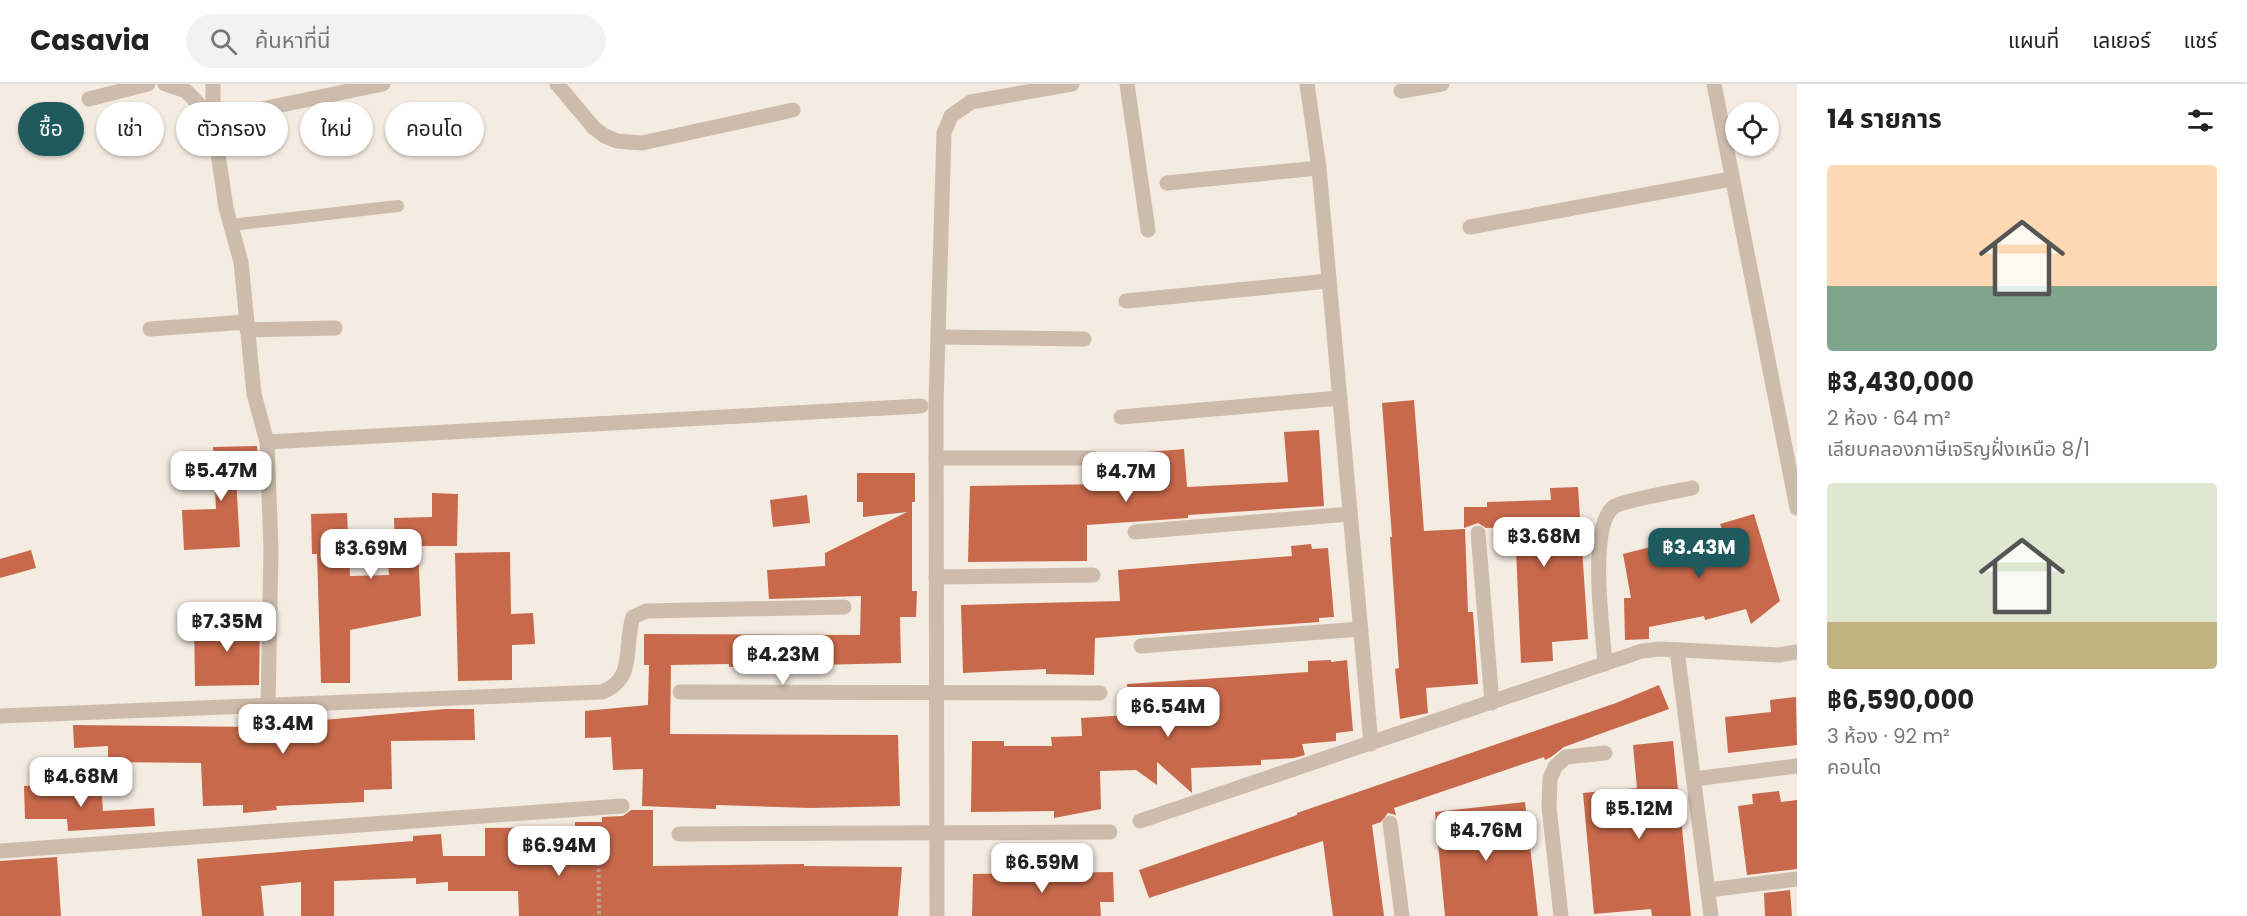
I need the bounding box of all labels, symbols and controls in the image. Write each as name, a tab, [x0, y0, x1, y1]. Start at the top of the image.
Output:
search box	[186, 14, 606, 68]
text: Casavia	[30, 21, 150, 60]
icon: search	[207, 25, 240, 58]
text: ค้นหาที่นี่	[255, 25, 331, 56]
text: แผนที่	[2008, 26, 2059, 55]
text: เลเยอร์	[2092, 26, 2151, 55]
text: แชร์	[2184, 26, 2217, 55]
text: 14 รายการ	[1827, 101, 1942, 137]
chip: ซื้อ	[18, 102, 84, 156]
chip: เช่า	[96, 102, 164, 156]
chip: ตัวกรอง	[176, 102, 288, 156]
chip: ใหม่	[300, 102, 373, 156]
chip: คอนโด	[385, 102, 484, 156]
map controls	[1725, 102, 1779, 156]
button: locate	[1725, 102, 1779, 156]
icon: filters	[2184, 104, 2217, 137]
icon: home	[1968, 204, 2076, 312]
text: ฿3,430,000	[1827, 364, 1974, 400]
text: 2 ห้อง · 64 m²	[1827, 404, 1951, 432]
text: เลียบคลองภาษีเจริญฝั่งเหนือ 8/1	[1827, 435, 2090, 463]
pin: ฿5.47M	[172, 451, 270, 502]
pin: ฿4.7M	[1084, 452, 1168, 503]
text: ฿5.47M	[185, 456, 257, 484]
text: ฿4.7M	[1096, 457, 1156, 485]
pin: ฿3.68M	[1495, 517, 1593, 568]
text: ฿3.68M	[1507, 522, 1581, 550]
icon: home	[1968, 522, 2076, 630]
pin: ฿3.43M	[1650, 528, 1748, 579]
pin: ฿3.69M	[322, 529, 420, 580]
text: ฿3.43M	[1662, 533, 1736, 561]
text: ฿3.69M	[335, 534, 407, 562]
pin: ฿7.35M	[178, 602, 276, 653]
text: ฿7.35M	[191, 607, 263, 635]
pin: ฿4.23M	[734, 635, 832, 686]
text: ฿4.23M	[747, 640, 819, 668]
text: ฿6,590,000	[1827, 682, 1974, 718]
pin: ฿6.54M	[1119, 687, 1217, 738]
text: ฿6.54M	[1131, 692, 1205, 720]
pin: ฿3.4M	[241, 704, 325, 755]
text: ฿3.4M	[252, 709, 314, 737]
text: 3 ห้อง · 92 m²	[1827, 722, 1950, 750]
text: คอนโด	[1827, 753, 1881, 781]
pin: ฿4.68M	[32, 757, 130, 808]
text: ฿4.68M	[44, 762, 118, 790]
pin: ฿5.12M	[1590, 789, 1688, 840]
text: ฿5.12M	[1605, 794, 1673, 822]
pin: ฿4.76M	[1437, 811, 1535, 862]
text: ฿4.76M	[1450, 816, 1522, 844]
pin: ฿6.94M	[510, 826, 608, 877]
text: ฿6.94M	[522, 831, 596, 859]
pin: ฿6.59M	[993, 843, 1091, 894]
text: ฿6.59M	[1005, 848, 1079, 876]

